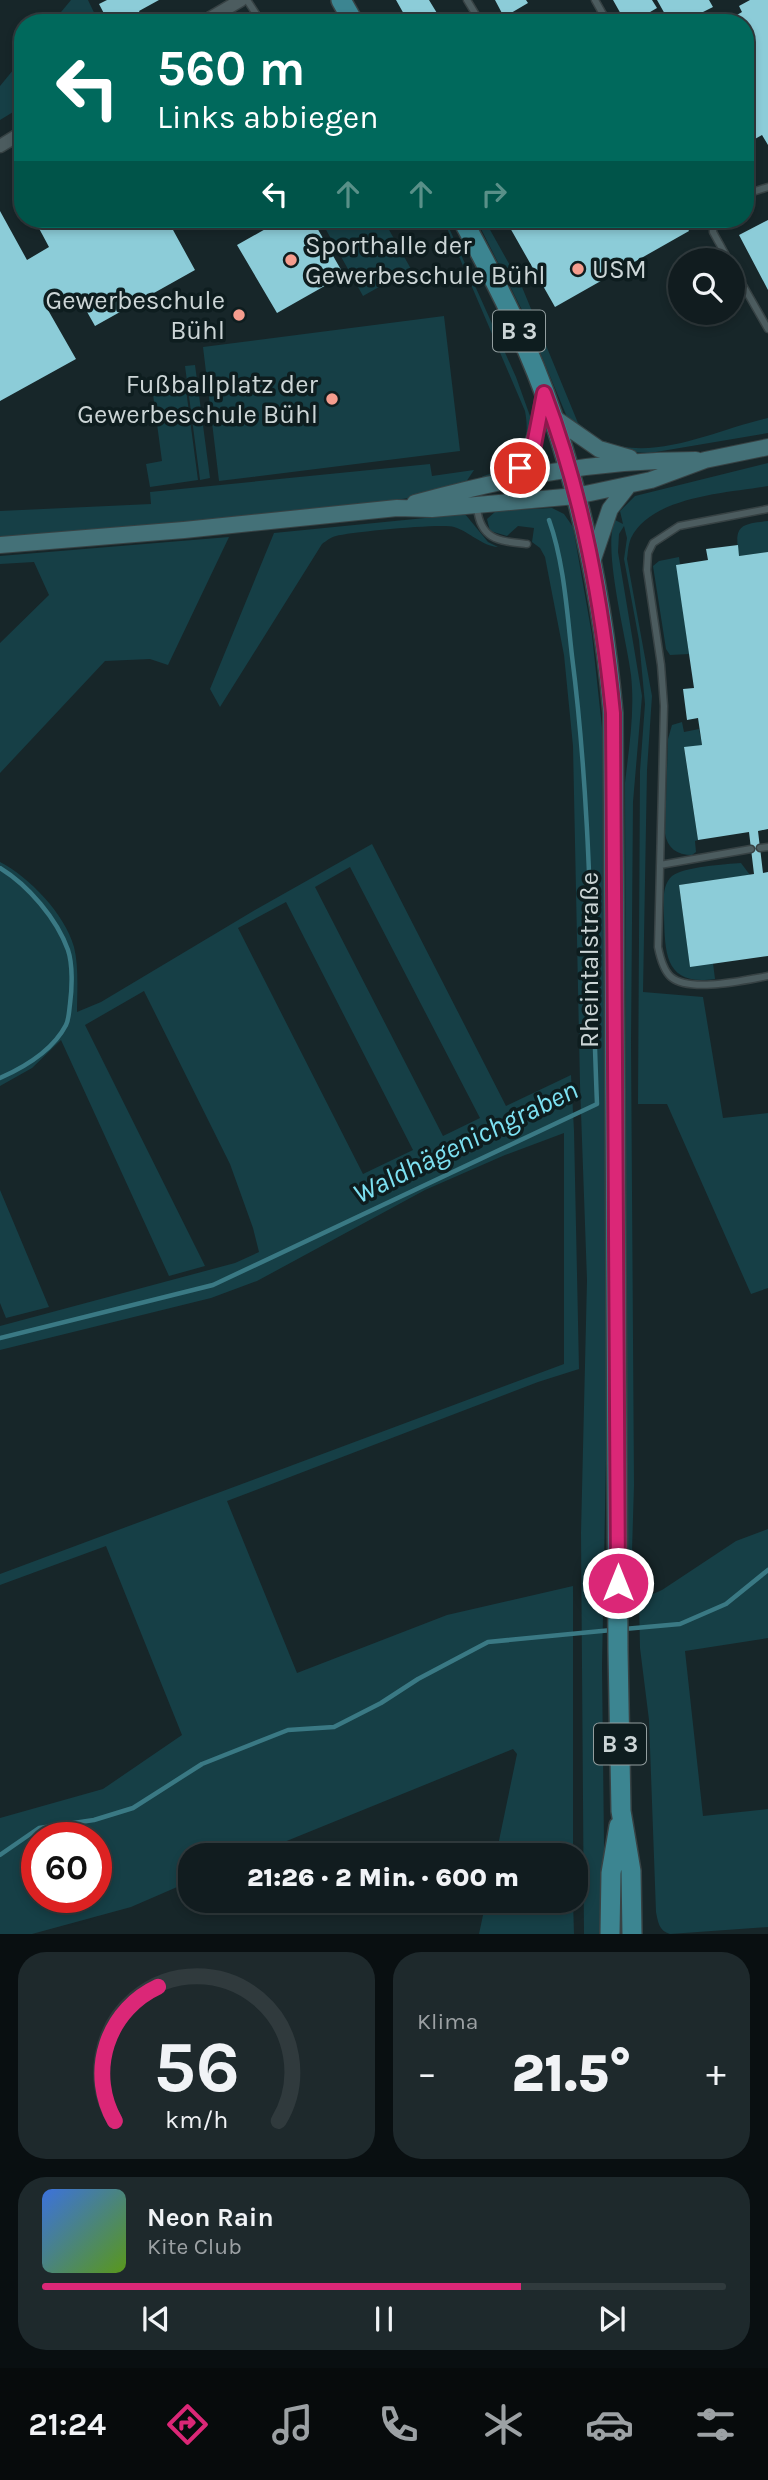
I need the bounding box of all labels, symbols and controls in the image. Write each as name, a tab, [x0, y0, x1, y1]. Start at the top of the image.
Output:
text: 560 m	[157, 40, 305, 97]
icon: left	[42, 42, 133, 133]
text: Links abbiegen	[157, 99, 379, 136]
icon: left	[256, 175, 294, 213]
icon: ahead	[329, 175, 367, 213]
icon: ahead	[402, 175, 440, 213]
icon: right	[475, 175, 513, 213]
place label: Sporthalle der Gewerbeschule Bühl	[305, 230, 546, 291]
map controls	[668, 248, 745, 325]
button: search	[668, 248, 745, 325]
marker: Sporthalle der Gewerbeschule Bühl	[283, 252, 299, 268]
place label: USM	[592, 254, 647, 285]
marker: USM	[570, 261, 586, 277]
place label: Gewerbeschule Bühl	[45, 285, 225, 346]
marker: Gewerbeschule Bühl	[231, 307, 247, 323]
road number: B 3	[493, 310, 545, 352]
place label: Fußballplatz der Gewerbeschule Bühl	[77, 369, 319, 430]
marker: Fußballplatz der Gewerbeschule Bühl	[324, 391, 340, 407]
pin	[490, 438, 550, 498]
icon: arrive	[501, 449, 539, 487]
street label: Rheintalstraße	[574, 872, 605, 1048]
water label: Waldhägenichgraben	[347, 1073, 583, 1210]
position arrow	[581, 1546, 655, 1620]
road number: B 3	[594, 1724, 646, 1764]
speed limit sign: 60	[21, 1822, 112, 1913]
text: 21:26 · 2 Min. · 600 m	[247, 1862, 519, 1893]
text: Klima	[417, 2008, 478, 2035]
text: 56	[153, 2025, 240, 2110]
text: 21.5°	[511, 2043, 632, 2104]
text: −	[417, 2051, 437, 2096]
text: +	[706, 2051, 726, 2096]
text: km/h	[165, 2105, 228, 2134]
text: Neon Rain	[147, 2202, 274, 2233]
text: Kite Club	[147, 2233, 242, 2260]
icon: previous	[137, 2300, 175, 2338]
icon: pause	[365, 2300, 403, 2338]
icon: next	[593, 2300, 631, 2338]
icon: directions	[163, 2400, 212, 2449]
icon: music	[268, 2400, 317, 2449]
icon: phone	[374, 2400, 423, 2449]
icon: climate	[479, 2400, 528, 2449]
icon: car	[585, 2400, 634, 2449]
icon: filters	[691, 2400, 740, 2449]
text: 21:24	[28, 2406, 106, 2443]

